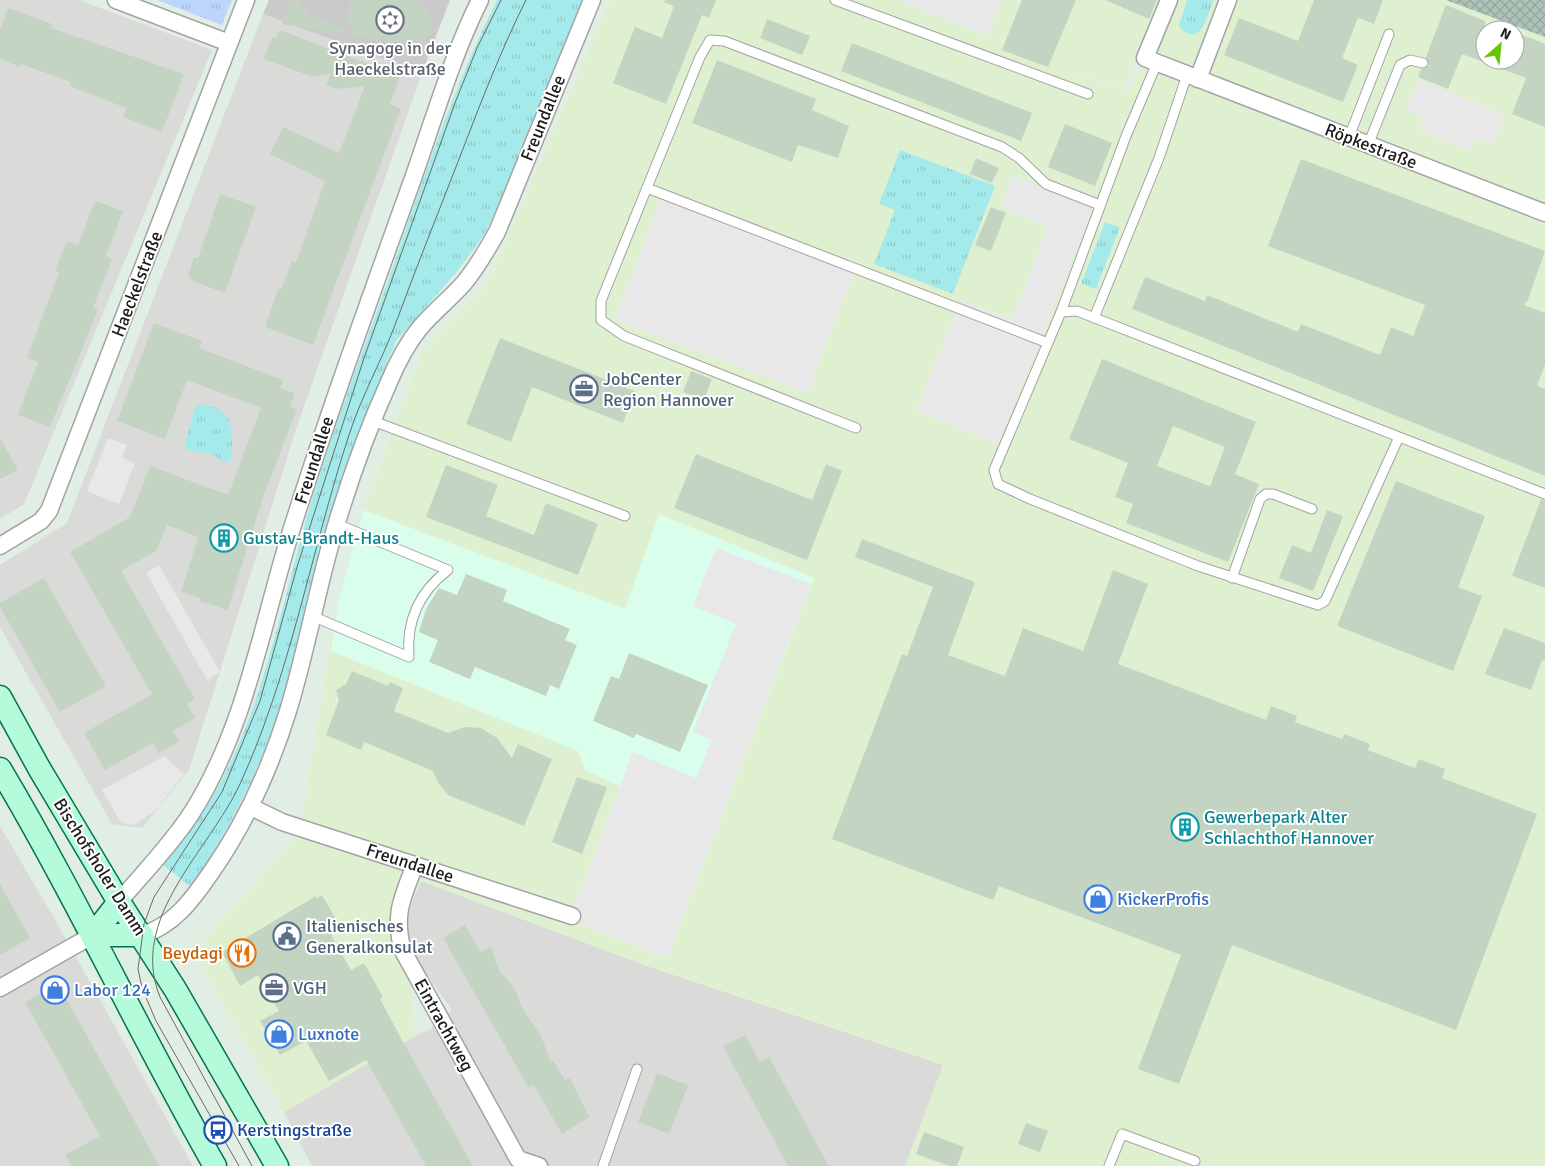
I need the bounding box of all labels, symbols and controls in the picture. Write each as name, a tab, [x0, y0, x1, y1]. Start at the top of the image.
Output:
synagogue icon: Synagoge in der Haeckelstraße	[375, 5, 405, 35]
north arrow	[1475, 20, 1525, 70]
text: N	[1497, 24, 1514, 44]
place label: Synagoge in der Haeckelstraße	[329, 37, 451, 80]
street label: Freundallee	[516, 72, 570, 164]
street label: Röpkestraße	[1322, 118, 1420, 174]
street label: Haeckelstraße	[107, 228, 167, 340]
place label: JobCenter Region Hannover	[603, 368, 734, 411]
office icon: JobCenter Region Hannover	[569, 374, 599, 404]
street label: Freundallee	[290, 413, 338, 507]
building icon: Gustav-Brandt-Haus	[209, 523, 239, 553]
place label: Gustav-Brandt-Haus	[243, 527, 399, 549]
street label: Bischofsholer Damm	[49, 794, 151, 940]
place label: Gewerbepark Alter Schlachthof Hannover	[1204, 806, 1374, 849]
building icon: Gewerbepark Alter Schlachthof Hannover	[1170, 812, 1200, 842]
street label: Freundallee	[363, 839, 457, 887]
shop icon: KickerProfis	[1083, 884, 1113, 914]
place label: KickerProfis	[1117, 888, 1209, 910]
place label: Italienisches Generalkonsulat	[306, 915, 432, 958]
public building icon: Italienisches Generalkonsulat	[272, 921, 302, 951]
restaurant icon: Beydagi	[227, 938, 257, 968]
place label: Beydagi	[162, 942, 223, 964]
office icon: VGH	[259, 973, 289, 1003]
shop icon: Labor 124	[40, 975, 70, 1005]
street label: Eintrachtweg	[409, 975, 479, 1075]
place label: VGH	[293, 977, 327, 999]
place label: Labor 124	[74, 979, 151, 1001]
shop icon: Luxnote	[264, 1019, 294, 1049]
place label: Luxnote	[298, 1023, 359, 1045]
bus stop icon: Kerstingstraße	[203, 1115, 233, 1145]
place label: Kerstingstraße	[237, 1119, 352, 1141]

